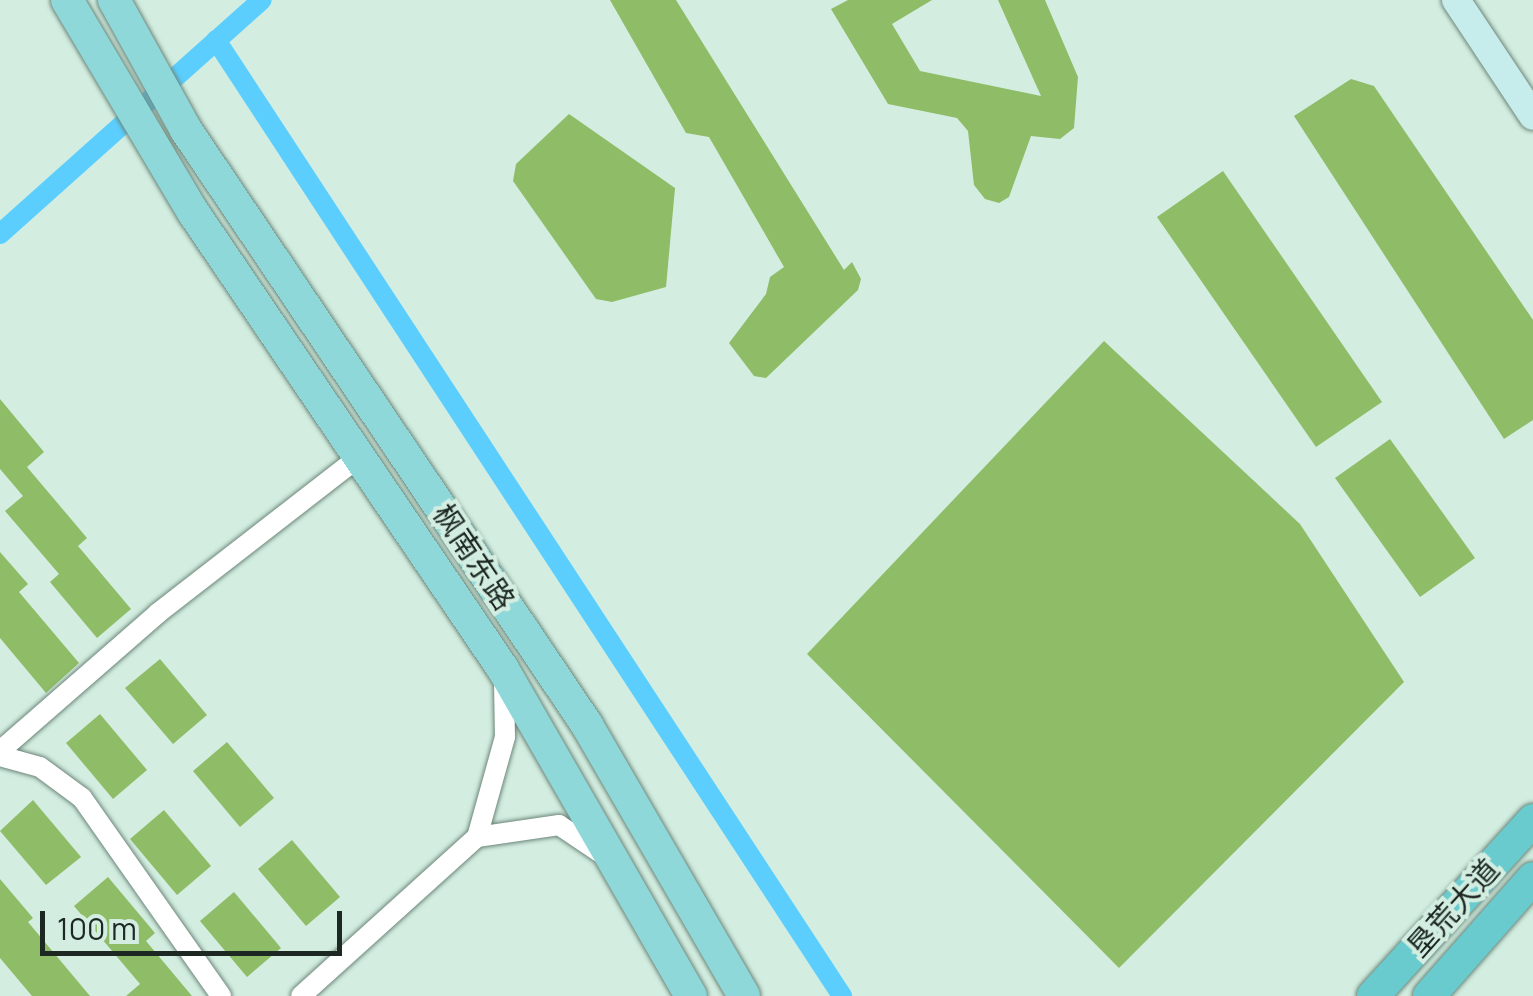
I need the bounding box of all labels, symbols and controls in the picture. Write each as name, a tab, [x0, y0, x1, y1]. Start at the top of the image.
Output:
street label: 枫南东路	[426, 497, 522, 617]
street label: 垦荒大道	[1399, 851, 1507, 965]
scale bar	[45, 891, 348, 953]
text: 100 m	[57, 908, 137, 949]

